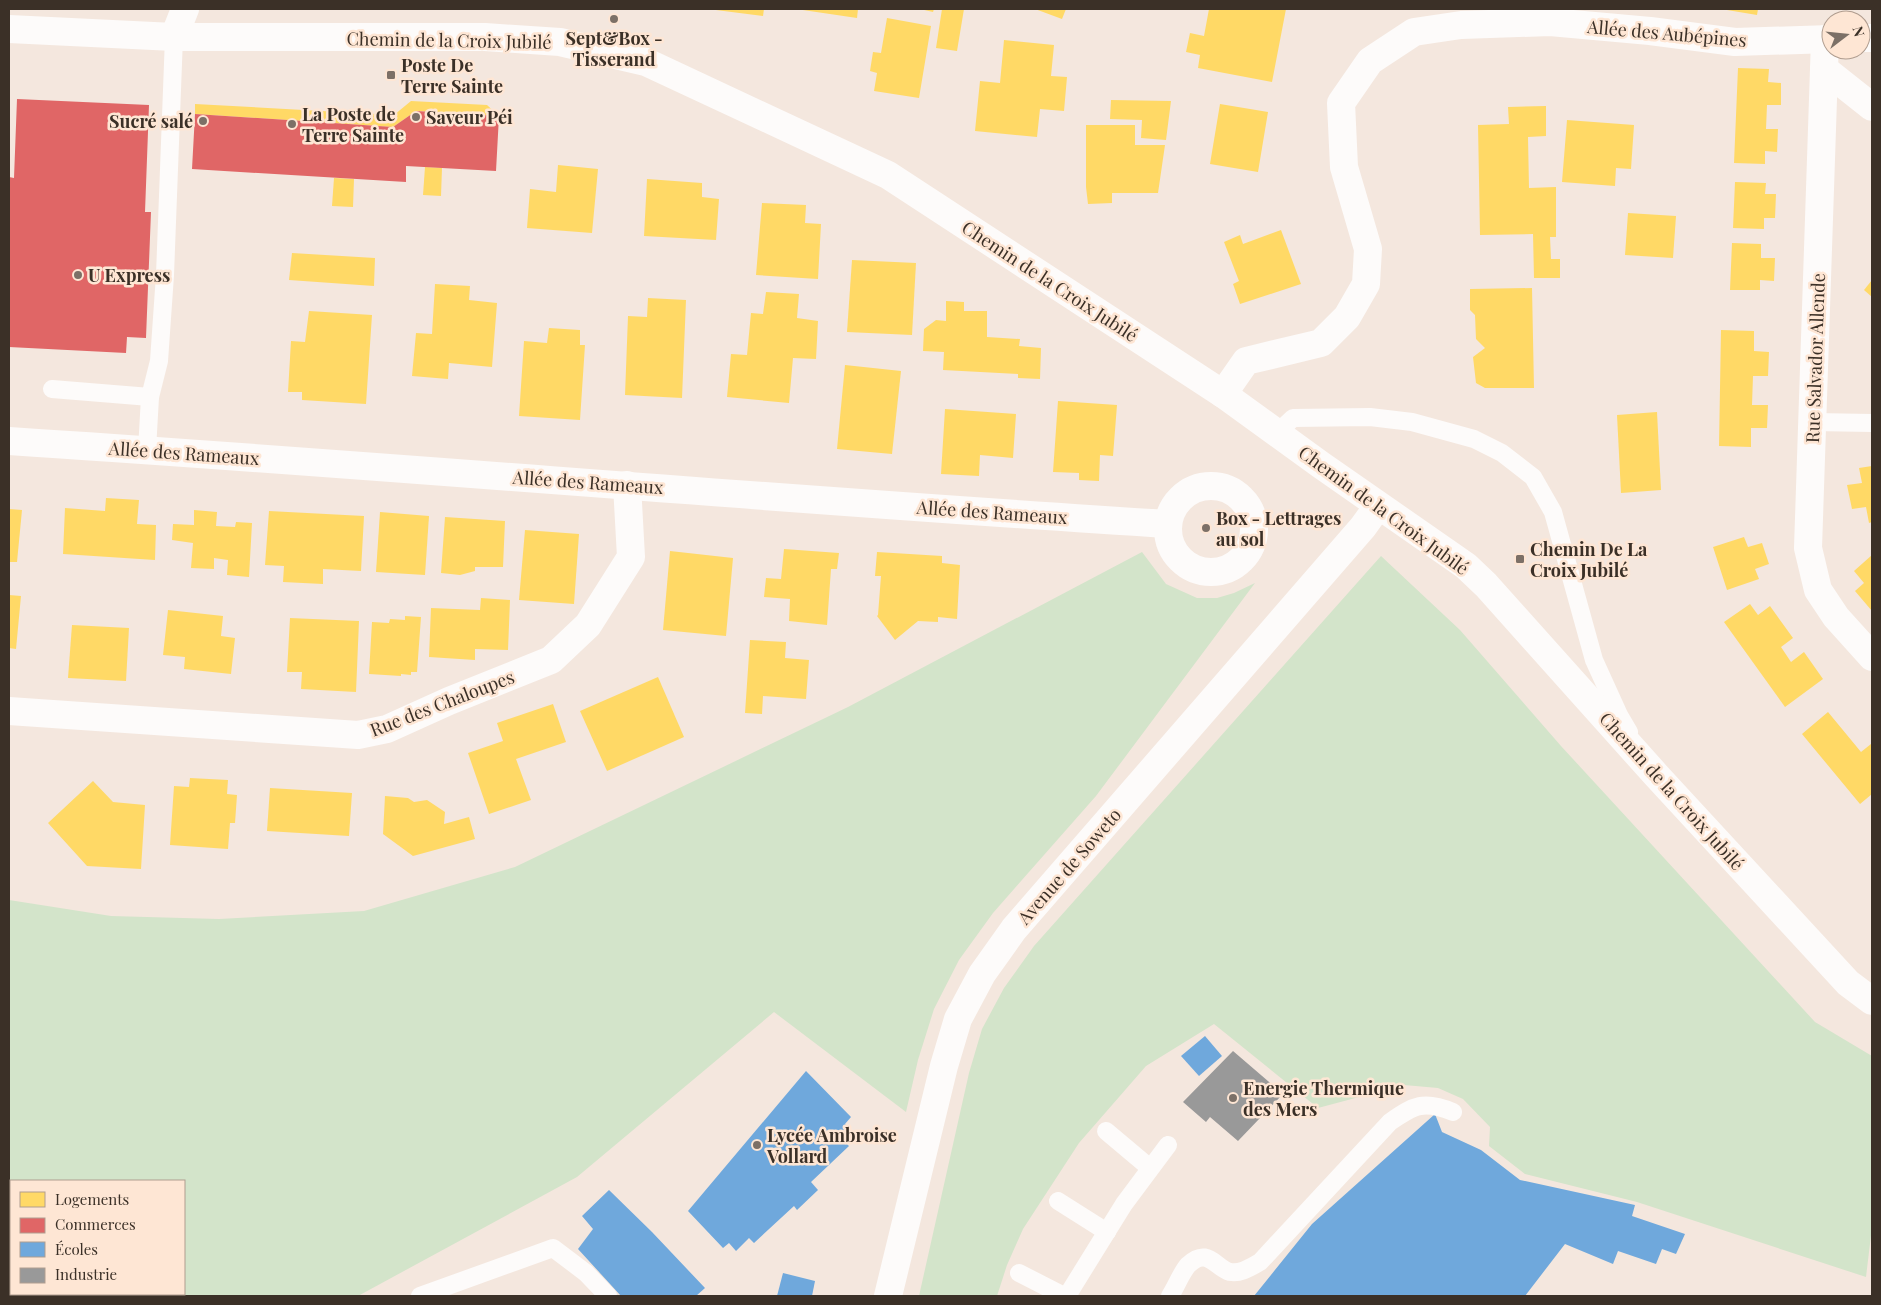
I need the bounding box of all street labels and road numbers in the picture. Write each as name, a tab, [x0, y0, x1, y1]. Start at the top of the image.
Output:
street label: Allée des Aubépines	[1585, 14, 1748, 52]
street label: Chemin de la Croix Jubilé	[346, 26, 552, 54]
street label: Chemin de la Croix Jubilé	[958, 215, 1142, 347]
street label: Rue Salvador Allende	[1800, 273, 1830, 443]
street label: Allée des Rameaux	[107, 436, 261, 470]
street label: Chemin de la Croix Jubilé	[1294, 440, 1474, 580]
street label: Allée des Rameaux	[511, 465, 665, 499]
street label: Allée des Rameaux	[915, 495, 1069, 529]
street label: Rue des Chaloupes	[366, 664, 518, 742]
street label: Chemin de la Croix Jubilé	[1595, 707, 1749, 875]
street label: Avenue de Soweto	[1011, 803, 1126, 930]

